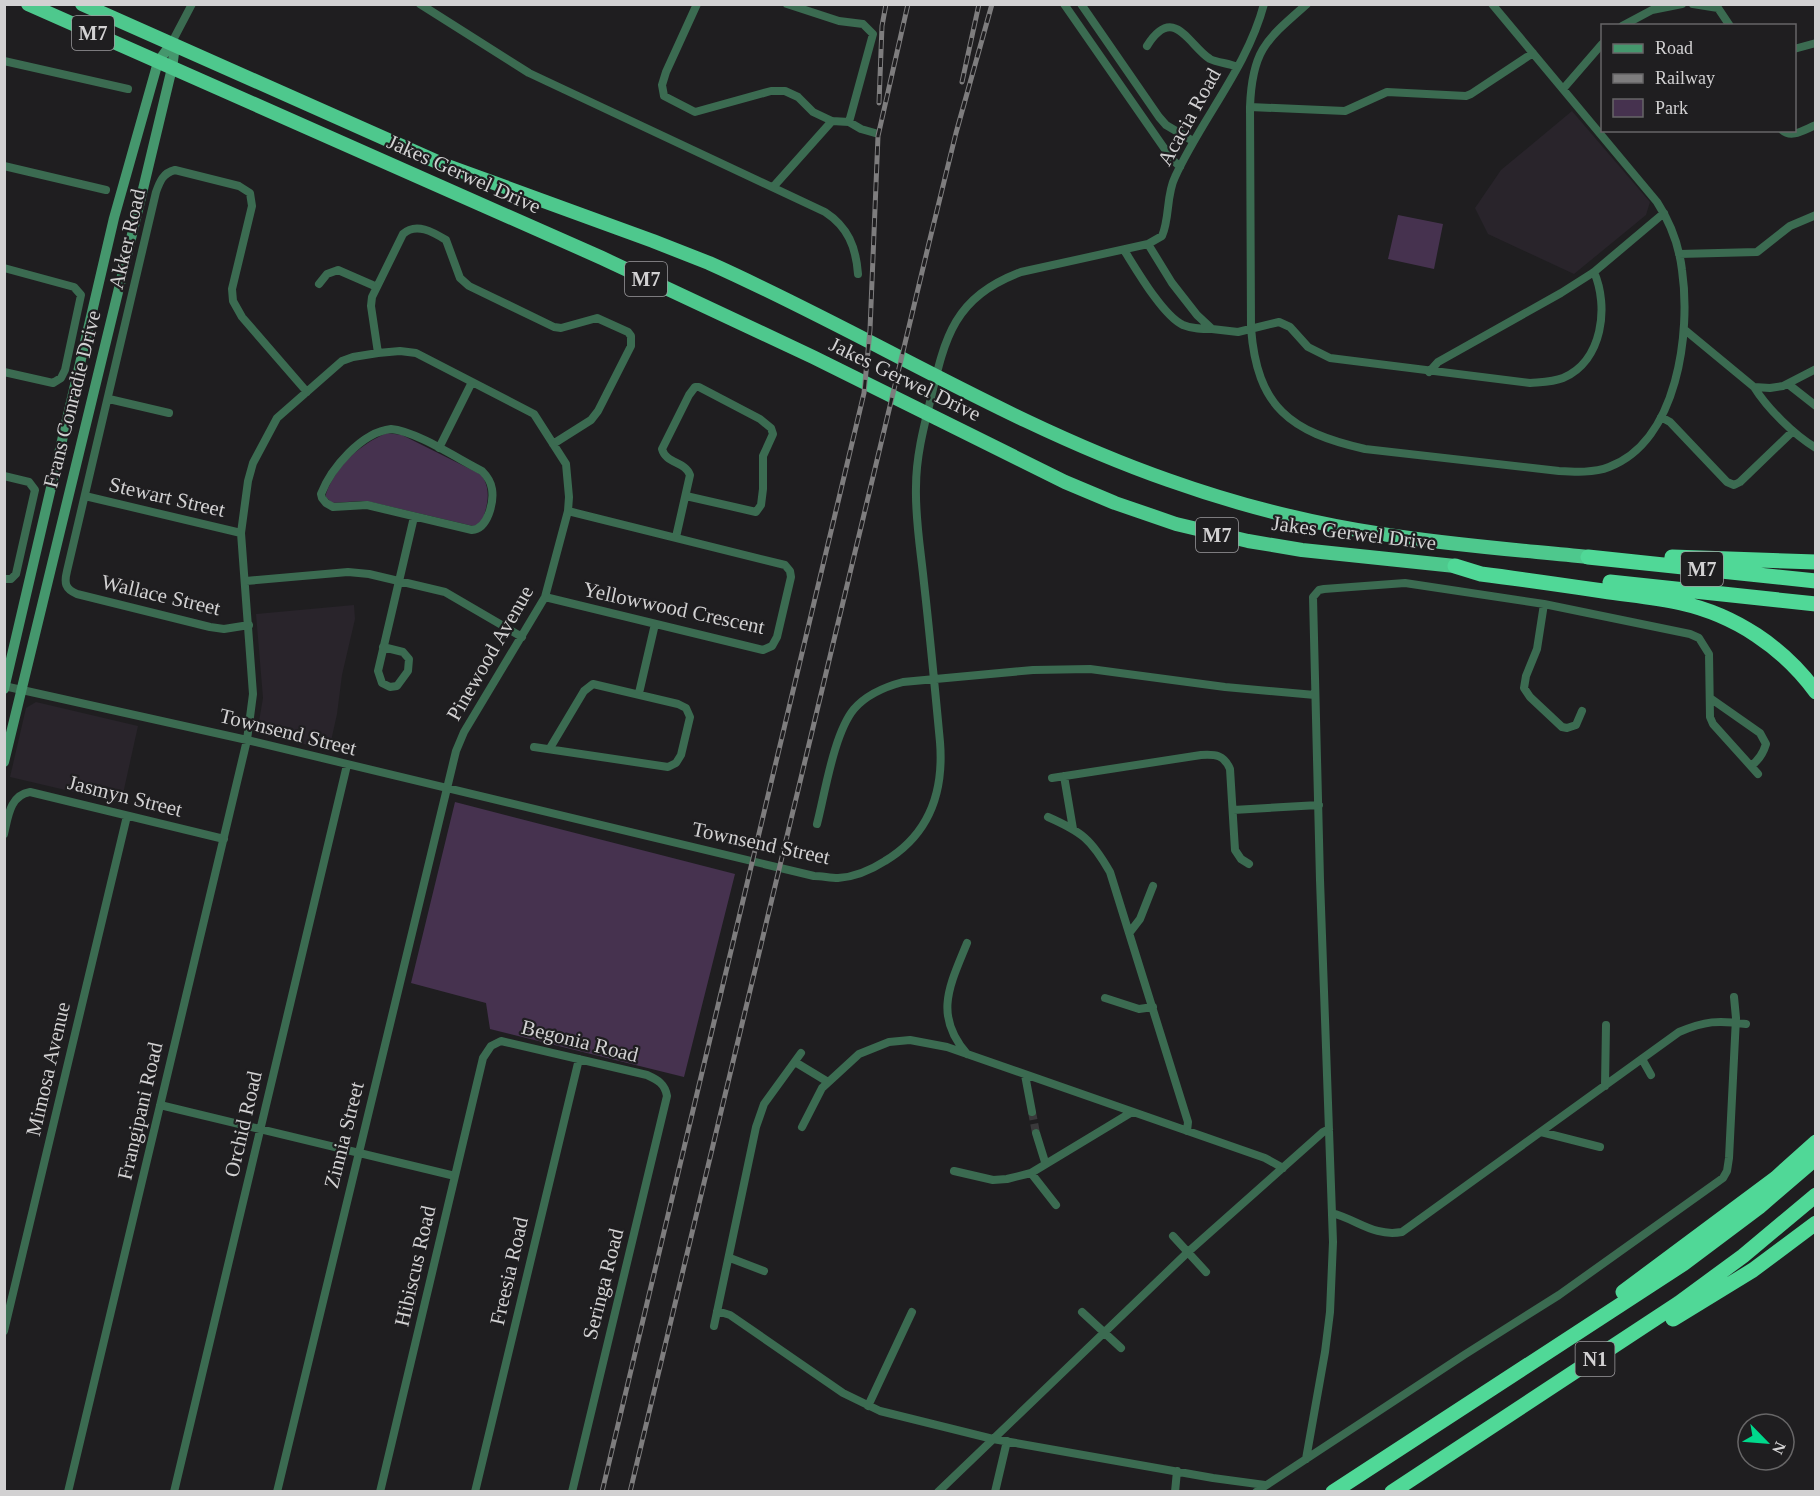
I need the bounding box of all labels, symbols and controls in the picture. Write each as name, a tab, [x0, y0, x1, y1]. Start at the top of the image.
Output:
road number: M7	[72, 16, 114, 50]
legend	[1601, 24, 1796, 132]
text: Road	[1655, 38, 1693, 58]
street label: Acacia Road	[1152, 64, 1226, 170]
text: Railway	[1655, 68, 1715, 88]
text: Park	[1655, 98, 1688, 118]
street label: Jakes Gerwel Drive	[383, 129, 545, 219]
street label: Akker Road	[104, 186, 150, 291]
road number: M7	[625, 262, 667, 296]
street label: Frans Conradie Drive	[38, 308, 106, 490]
street label: Jakes Gerwel Drive	[825, 332, 985, 426]
street label: Stewart Street	[107, 472, 228, 522]
street label: Jakes Gerwel Drive	[1270, 511, 1438, 555]
road number: M7	[1196, 518, 1238, 552]
road number: M7	[1681, 552, 1723, 586]
street label: Wallace Street	[99, 570, 223, 620]
street label: Yellowwood Crescent	[581, 577, 767, 639]
street label: Pinewood Avenue	[442, 581, 538, 725]
street label: Townsend Street	[217, 703, 359, 761]
street label: Jasmyn Street	[65, 770, 185, 822]
street label: Townsend Street	[690, 817, 832, 869]
street label: Mimosa Avenue	[21, 1000, 75, 1138]
street label: Begonia Road	[519, 1015, 641, 1067]
street label: Frangipani Road	[112, 1039, 168, 1182]
street label: Orchid Road	[219, 1068, 267, 1179]
street label: Zinnia Street	[319, 1079, 369, 1191]
street label: Hibiscus Road	[389, 1203, 441, 1329]
street label: Freesia Road	[485, 1214, 533, 1327]
street label: Seringa Road	[578, 1225, 629, 1342]
road number: N1	[1576, 1342, 1614, 1376]
north arrow	[1736, 1412, 1796, 1472]
text: N	[1769, 1439, 1789, 1457]

